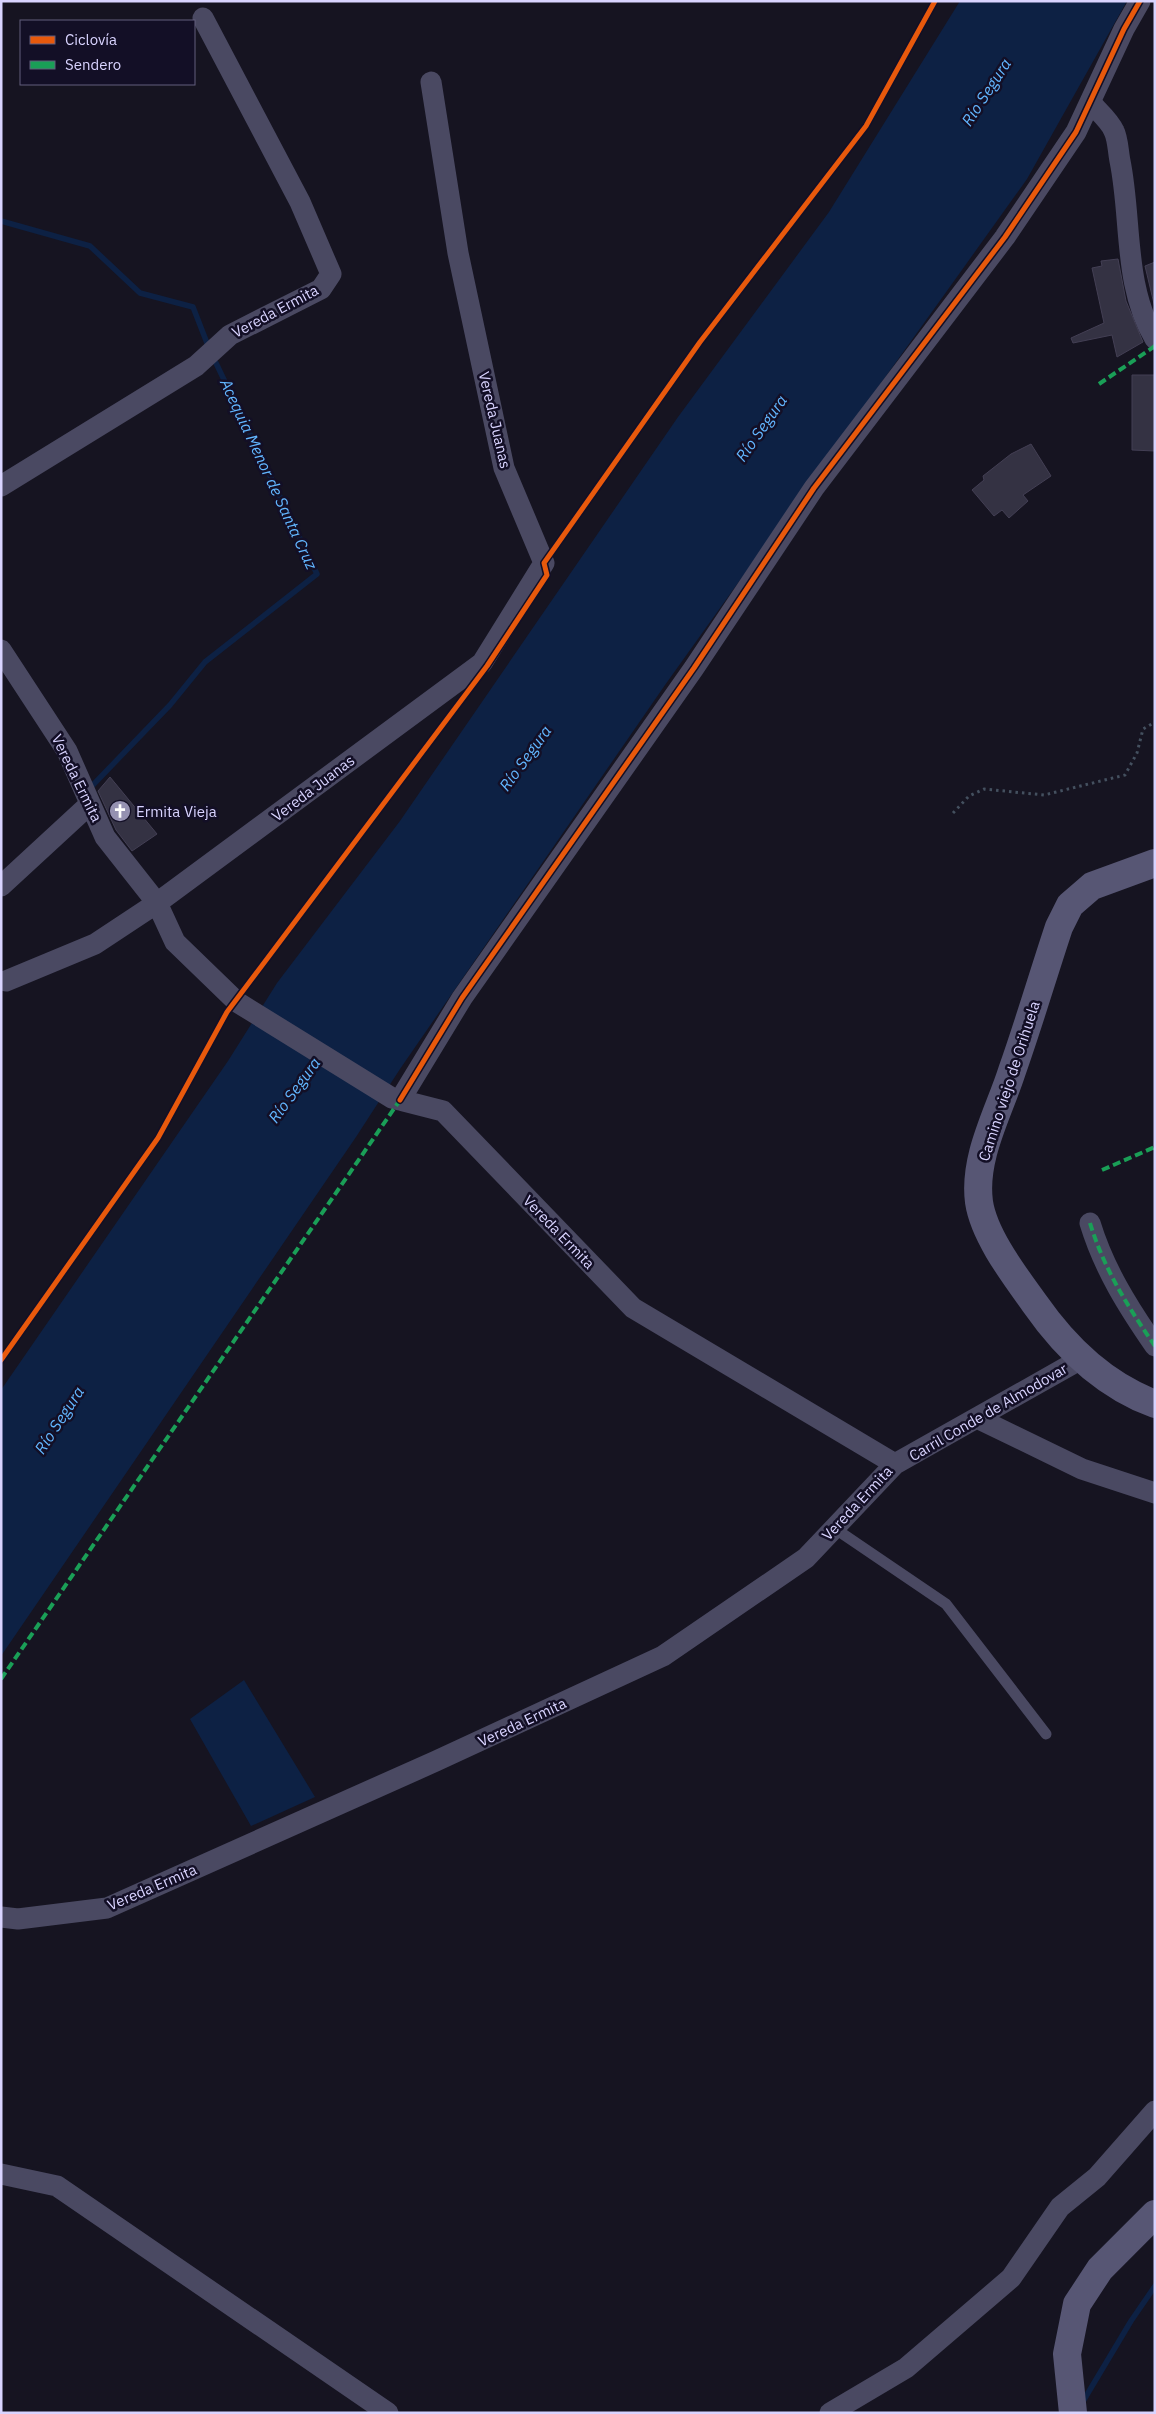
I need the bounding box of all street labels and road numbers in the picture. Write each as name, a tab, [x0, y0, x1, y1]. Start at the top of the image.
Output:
street label: Vereda Ermita	[229, 280, 321, 342]
street label: Vereda Juanas	[475, 370, 515, 470]
street label: Vereda Ermita	[48, 731, 106, 825]
street label: Vereda Juanas	[268, 751, 358, 825]
street label: Camino viejo de Orihuela	[974, 998, 1044, 1164]
street label: Vereda Ermita	[519, 1191, 599, 1273]
street label: Carril Conde de Almodovar	[905, 1359, 1071, 1465]
street label: Vereda Ermita	[818, 1462, 896, 1544]
street label: Vereda Ermita	[475, 1693, 569, 1751]
street label: Vereda Ermita	[104, 1860, 200, 1914]

